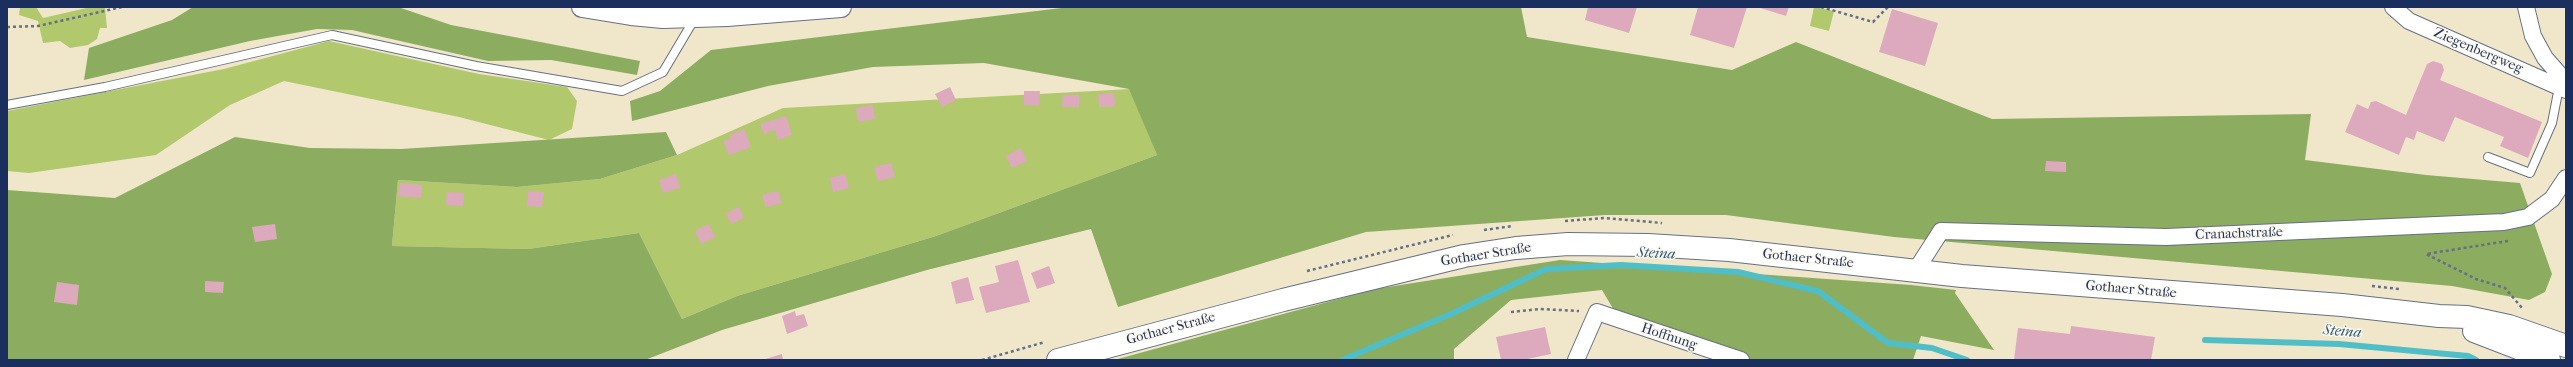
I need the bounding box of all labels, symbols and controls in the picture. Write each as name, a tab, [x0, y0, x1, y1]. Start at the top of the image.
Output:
street label: Ziegenbergweg	[2431, 25, 2525, 77]
street label: Cranachstraße	[2195, 224, 2283, 244]
street label: Gothaer Straße	[1440, 240, 1532, 270]
water label: Steina	[1636, 244, 1676, 264]
street label: Gothaer Straße	[1762, 246, 1854, 272]
street label: Gothaer Straße	[2085, 278, 2177, 302]
street label: Gothaer Straße	[1125, 309, 1217, 349]
street label: Hoffnung	[1639, 320, 1699, 354]
water label: Steina	[2322, 322, 2362, 342]

